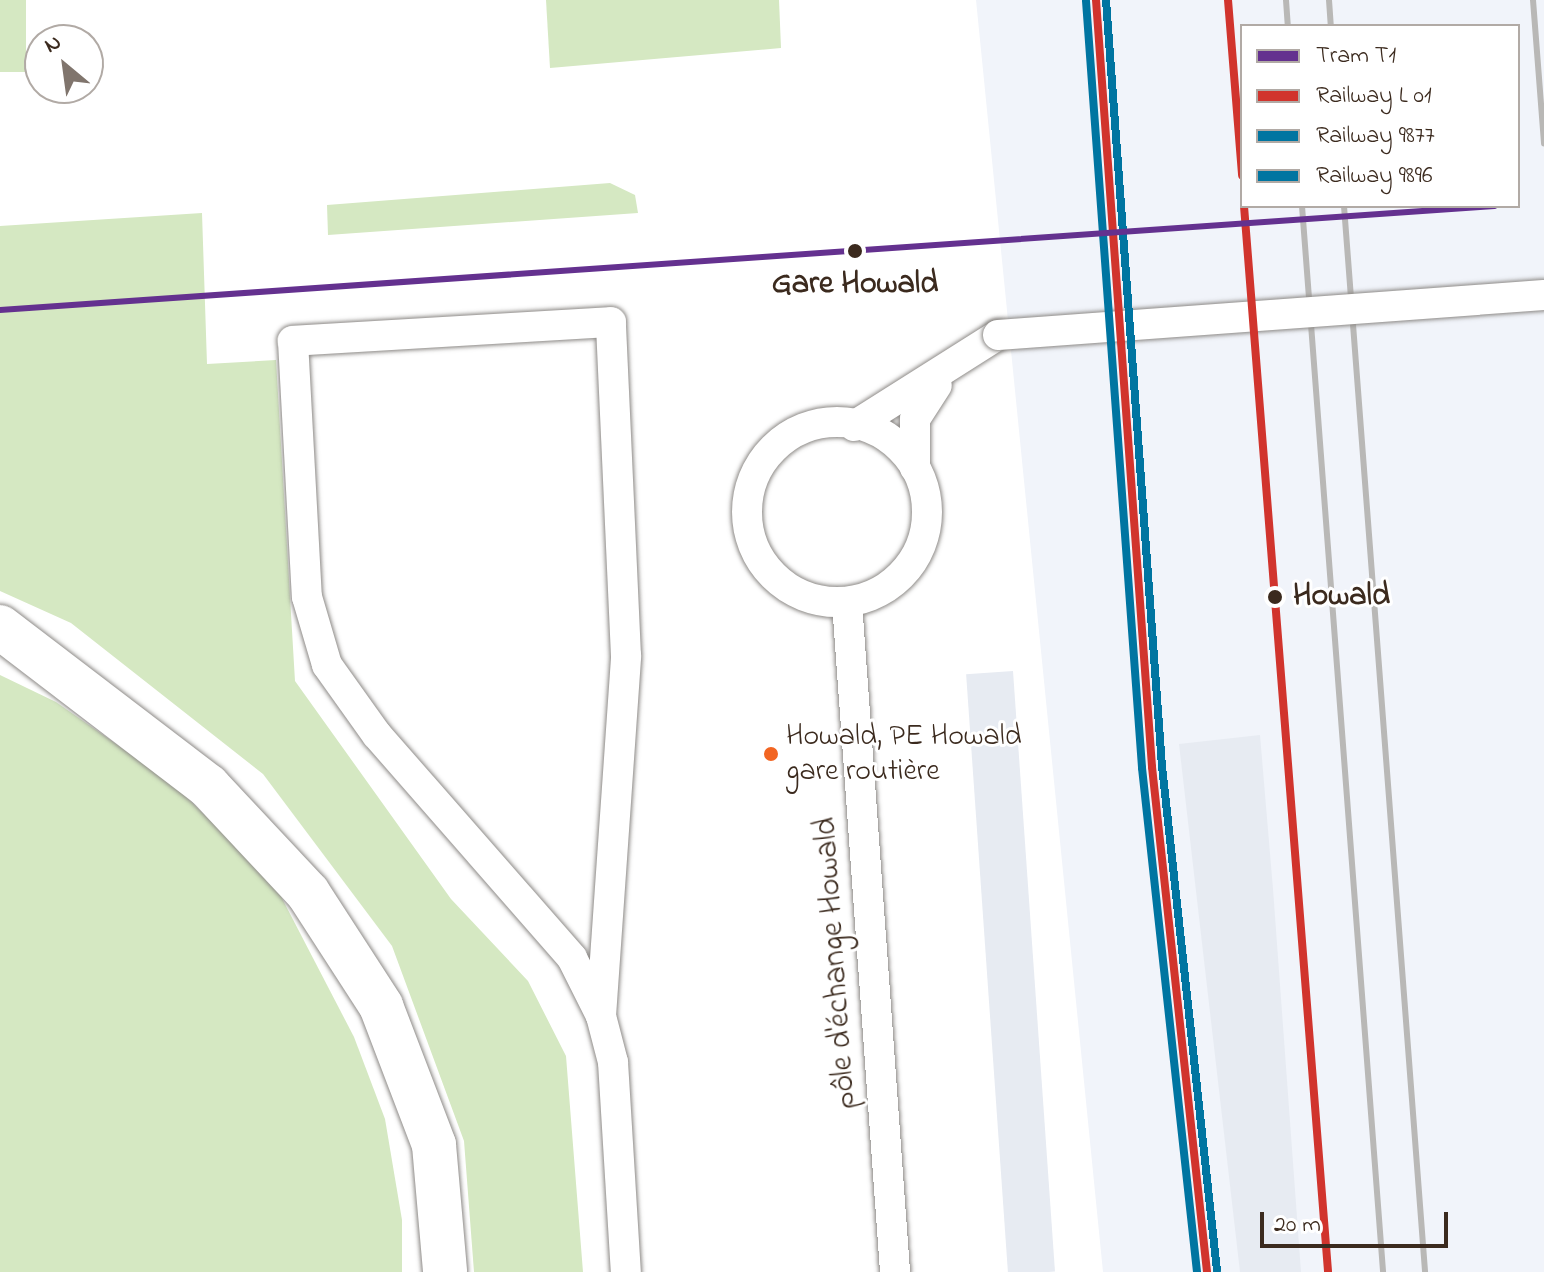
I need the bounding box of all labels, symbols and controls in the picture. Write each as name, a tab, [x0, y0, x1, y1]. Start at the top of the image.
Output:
north arrow	[24, 24, 104, 104]
legend	[1240, 24, 1520, 208]
text: N	[39, 27, 68, 62]
text: Tram T1	[1316, 39, 1396, 74]
text: Railway L 01	[1316, 79, 1432, 114]
text: Railway 9877	[1316, 119, 1435, 154]
text: Railway 9896	[1316, 159, 1433, 194]
marker: Gare Howald	[844, 240, 866, 262]
place label: Gare Howald	[772, 266, 938, 304]
place label: Howald	[1293, 578, 1390, 616]
marker: Howald	[1264, 586, 1286, 608]
place label: Howald, PE Howald gare routière	[786, 719, 1022, 790]
marker: Howald, PE Howald gare routière	[763, 746, 779, 762]
street label: pôle d'échange Howald	[808, 816, 866, 1110]
scale bar	[1264, 1196, 1452, 1246]
text: 20 m	[1274, 1208, 1321, 1243]

